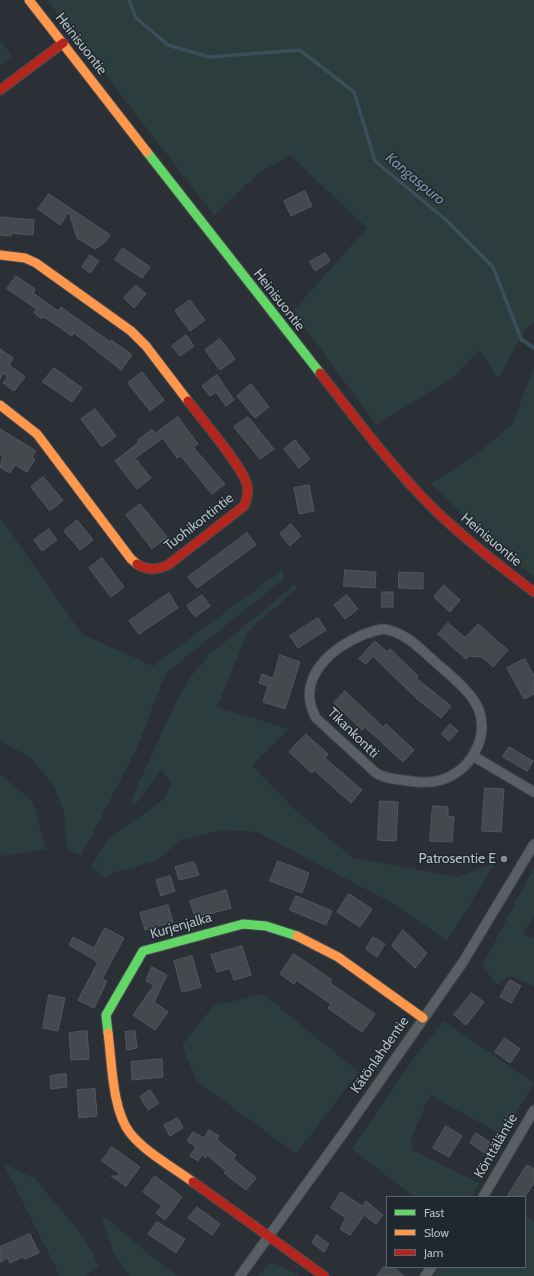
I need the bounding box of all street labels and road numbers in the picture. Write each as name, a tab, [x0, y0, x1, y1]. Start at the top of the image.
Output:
street label: Heinisuontie	[52, 10, 110, 78]
street label: Heinisuontie	[250, 266, 308, 334]
street label: Tuohikontintie	[161, 490, 237, 554]
street label: Heinisuontie	[457, 510, 525, 570]
street label: Tikankontti	[324, 704, 382, 762]
street label: Kurjenjalka	[148, 909, 214, 943]
street label: Kätönlahdentie	[347, 1013, 413, 1097]
street label: Könttäläntie	[471, 1111, 521, 1181]

